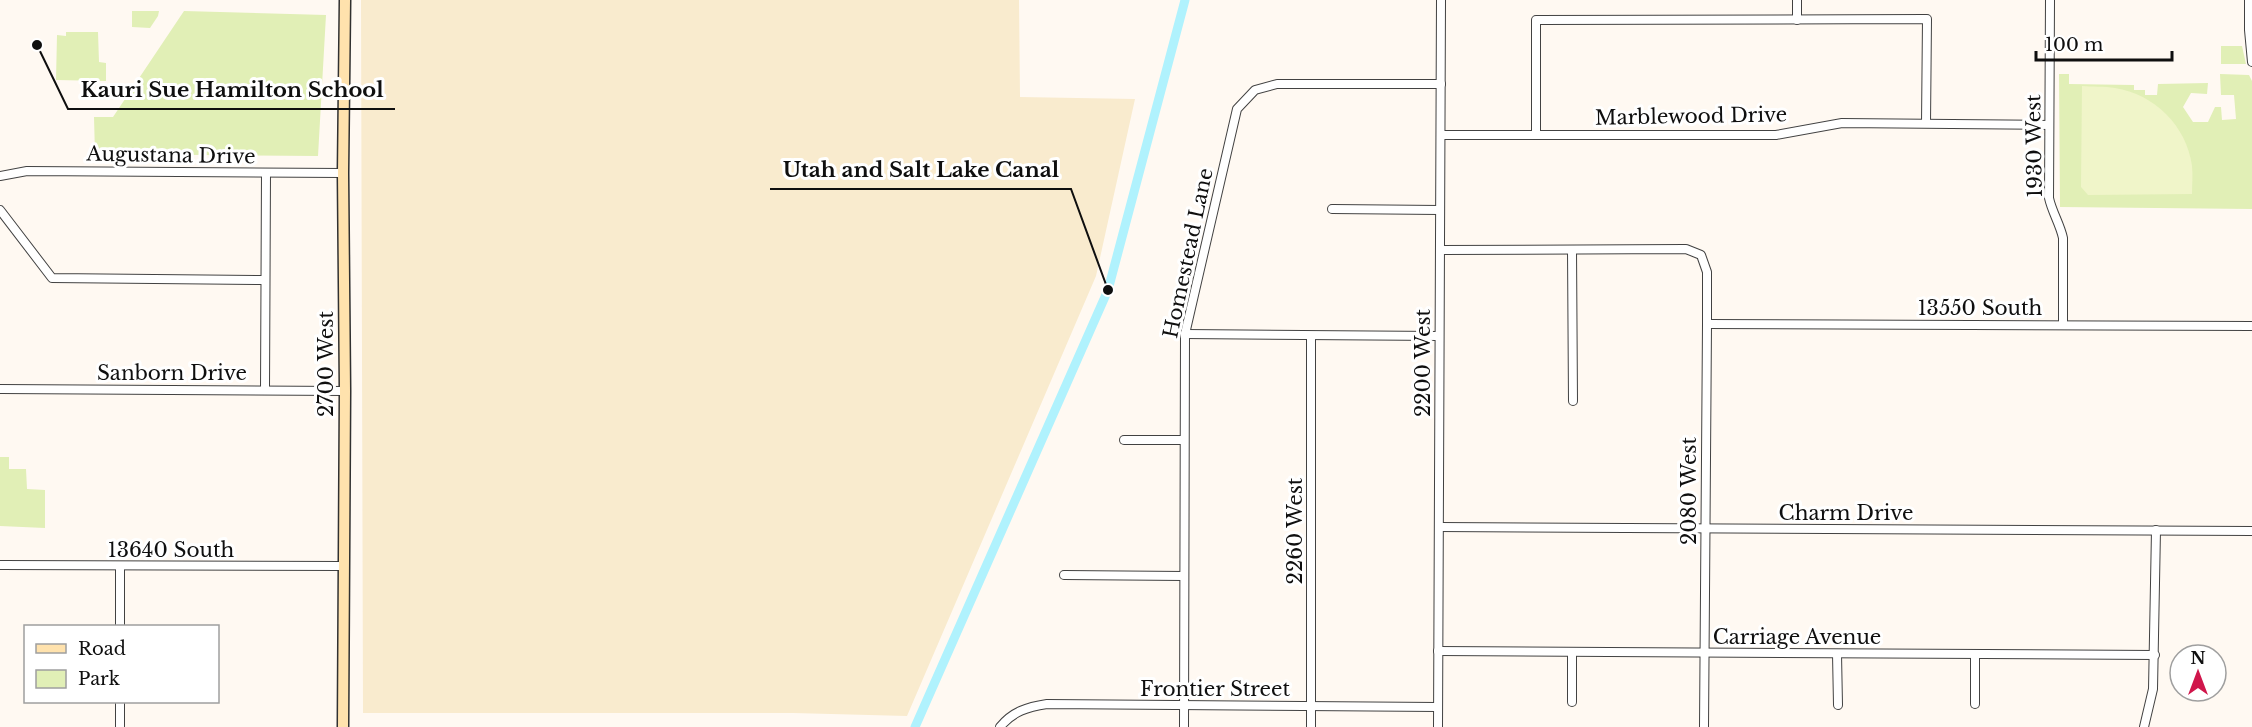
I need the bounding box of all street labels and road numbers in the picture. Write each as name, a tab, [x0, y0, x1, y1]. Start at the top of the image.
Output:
street label: 1930 West	[2021, 94, 2047, 198]
street label: Marblewood Drive	[1595, 102, 1787, 130]
street label: Augustana Drive	[85, 142, 256, 168]
street label: Homestead Lane	[1158, 166, 1218, 340]
street label: 13550 South	[1918, 296, 2043, 320]
street label: 2200 West	[1411, 308, 1435, 417]
street label: 2700 West	[314, 311, 338, 417]
street label: Sanborn Drive	[97, 361, 247, 385]
street label: 2080 West	[1677, 437, 1701, 545]
street label: 2260 West	[1283, 477, 1307, 584]
street label: Charm Drive	[1779, 501, 1913, 525]
street label: 13640 South	[108, 538, 234, 562]
street label: Carriage Avenue	[1713, 625, 1881, 649]
street label: Frontier Street	[1140, 677, 1291, 701]

